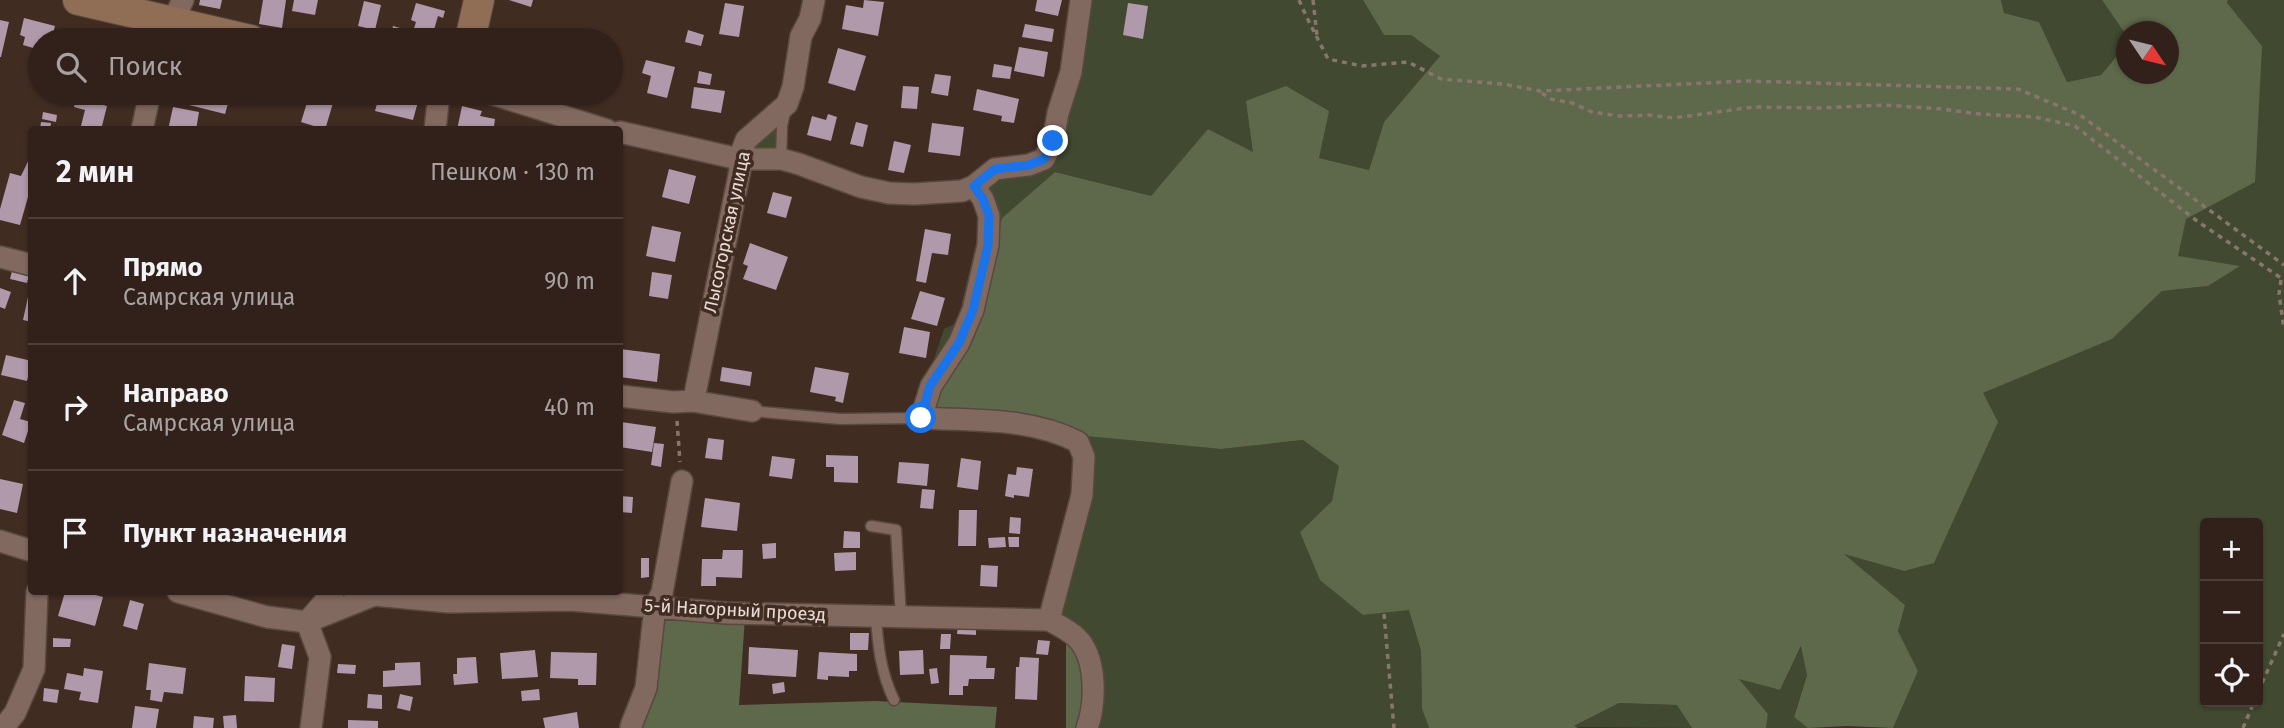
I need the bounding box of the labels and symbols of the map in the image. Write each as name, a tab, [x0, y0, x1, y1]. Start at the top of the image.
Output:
north arrow	[2116, 21, 2179, 84]
route end	[1037, 125, 1068, 156]
street label: Лысогорская улица	[699, 149, 755, 315]
route start	[905, 402, 936, 433]
street label: 5-й Нагорный проезд	[644, 594, 826, 626]

